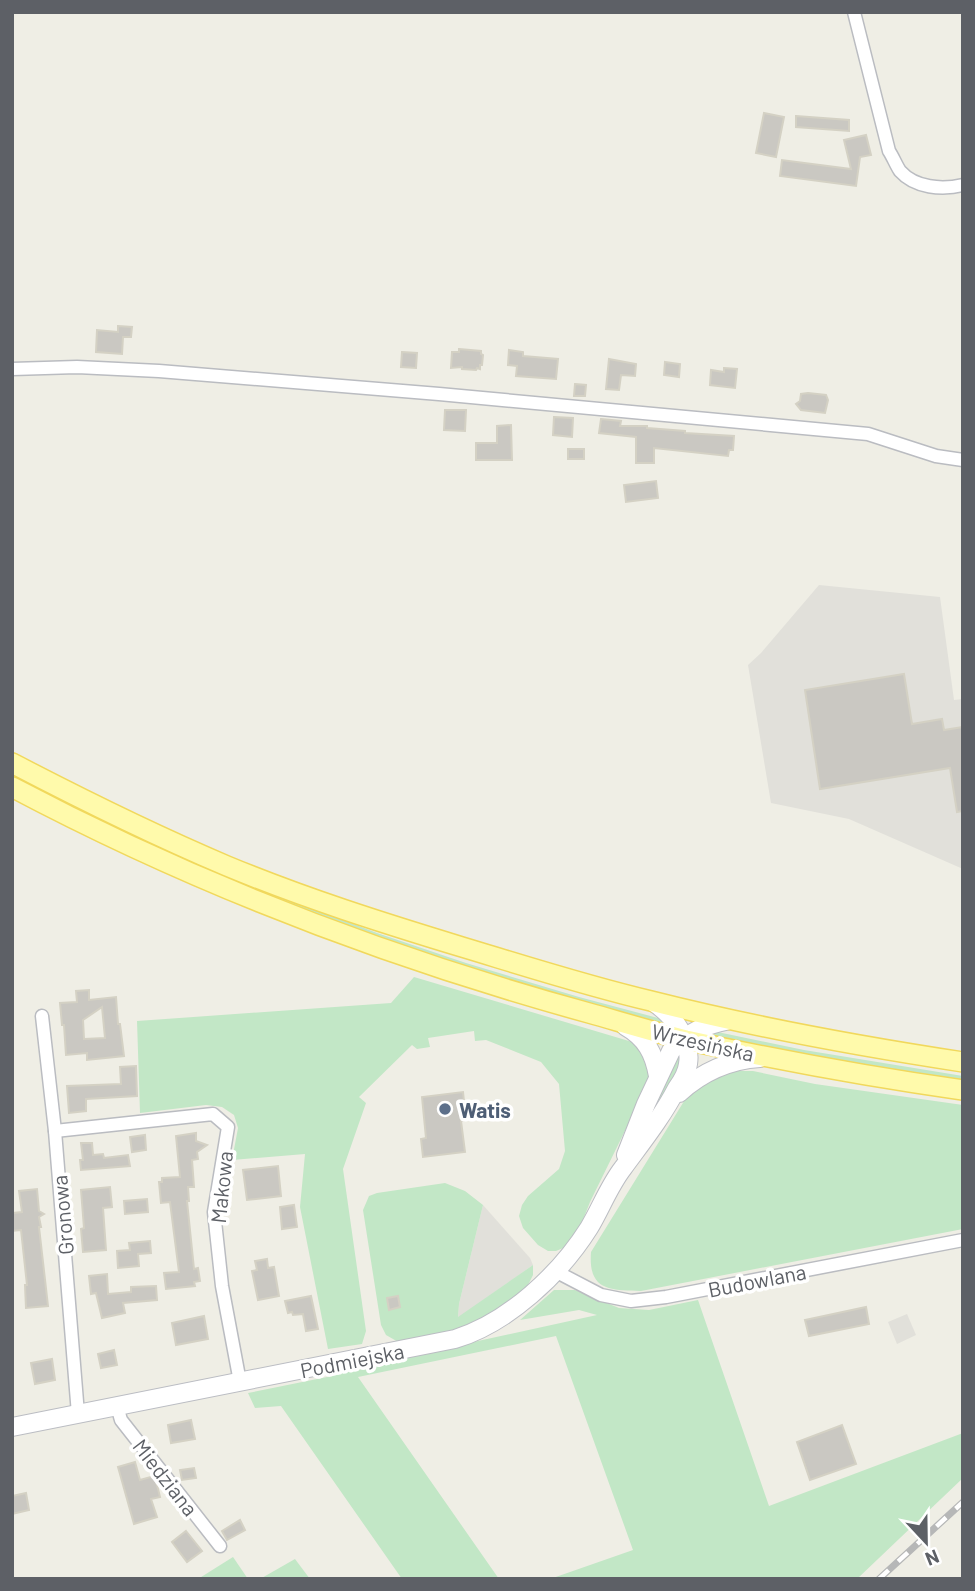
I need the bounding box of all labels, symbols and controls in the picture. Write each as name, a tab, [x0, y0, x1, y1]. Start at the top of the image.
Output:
street label: Wrzesińska	[649, 1018, 757, 1066]
place label: Watis	[459, 1097, 511, 1122]
marker: Watis	[437, 1101, 453, 1117]
street label: Makowa	[205, 1150, 237, 1224]
street label: Gronowa	[46, 1174, 78, 1256]
street label: Budowlana	[706, 1258, 808, 1302]
street label: Podmiejska	[298, 1338, 406, 1382]
street label: Miedziana	[128, 1434, 204, 1520]
north arrow	[891, 1507, 961, 1577]
text: N	[922, 1545, 943, 1571]

